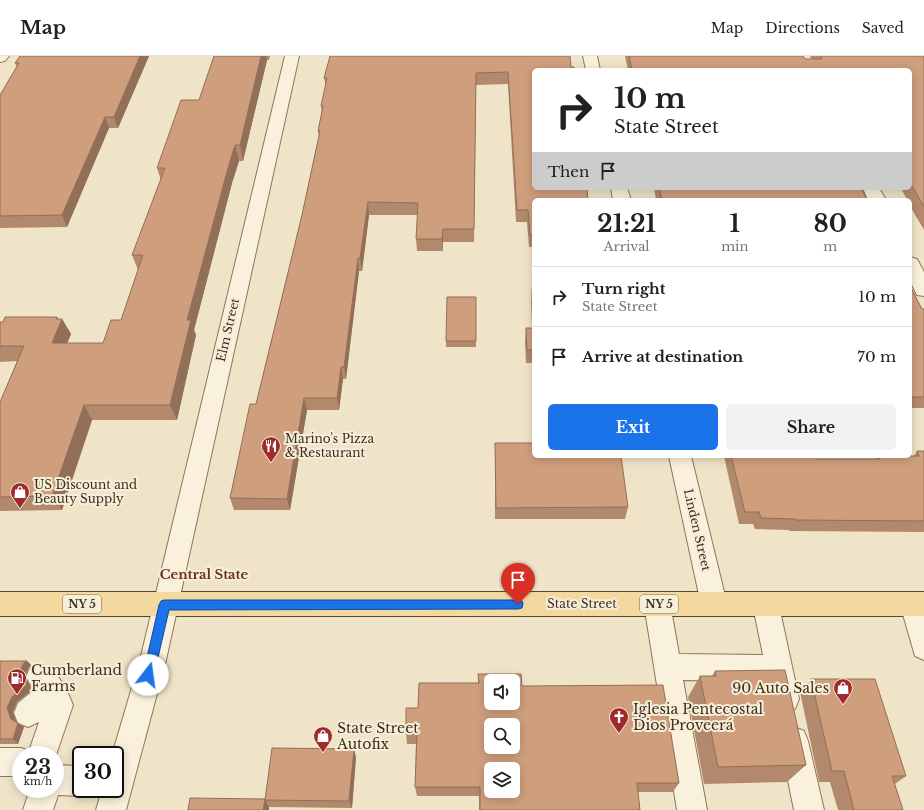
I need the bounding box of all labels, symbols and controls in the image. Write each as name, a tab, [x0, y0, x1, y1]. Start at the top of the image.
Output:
text: Map	[20, 16, 66, 39]
text: Map	[711, 19, 743, 37]
text: Directions	[765, 19, 840, 37]
text: Saved	[862, 19, 904, 37]
text: 10 m	[614, 81, 686, 116]
icon: right	[548, 84, 600, 136]
text: State Street	[614, 116, 719, 138]
icon: arrive	[597, 160, 619, 182]
text: Then	[548, 162, 589, 181]
text: 21:21	[597, 209, 656, 238]
text: 1	[730, 209, 740, 238]
text: 80	[814, 209, 847, 238]
text: Arrival	[604, 238, 650, 255]
text: min	[721, 238, 748, 255]
text: m	[823, 238, 837, 255]
text: Turn right	[582, 279, 665, 298]
icon: right	[548, 286, 570, 308]
text: 10 m	[858, 287, 896, 306]
street label: Elm Street	[213, 296, 242, 363]
text: State Street	[582, 298, 658, 315]
icon: arrive	[548, 346, 570, 368]
text: Arrive at destination	[582, 347, 743, 366]
text: 70 m	[857, 347, 896, 366]
button: Exit	[548, 404, 718, 450]
button: Share	[726, 404, 896, 450]
place label: Marino's Pizza & Restaurant	[285, 431, 374, 460]
restaurant icon: Marino's Pizza & Restaurant	[260, 435, 282, 463]
place label: US Discount and Beauty Supply	[34, 477, 137, 506]
shop icon: US Discount and Beauty Supply	[9, 481, 31, 509]
street label: Linden Street	[681, 487, 714, 573]
pin	[501, 563, 535, 604]
district label: Central State	[160, 566, 249, 583]
icon: arrive	[507, 569, 529, 591]
road number: NY 5	[63, 595, 101, 613]
road number: NY 5	[640, 595, 678, 613]
street label: State Street	[547, 596, 617, 611]
position arrow	[127, 654, 169, 696]
place label: Cumberland Farms	[31, 661, 122, 695]
fuel station icon: Cumberland Farms	[6, 667, 28, 695]
map controls	[484, 674, 520, 798]
button: sound	[484, 674, 520, 710]
shop icon: 90 Auto Sales	[832, 677, 854, 705]
place label: 90 Auto Sales	[732, 679, 829, 697]
place label: Iglesia Pentecostal Dios Proveerá	[633, 700, 763, 734]
church icon: Iglesia Pentecostal Dios Proveerá	[608, 706, 630, 734]
button: search	[484, 718, 520, 754]
place label: State Street Autofix	[336, 719, 419, 753]
shop icon: State Street Autofix	[312, 725, 334, 753]
speed limit sign: 30	[72, 746, 124, 798]
text: 23	[25, 755, 51, 779]
button: layers	[484, 762, 520, 798]
text: km/h	[24, 775, 52, 788]

